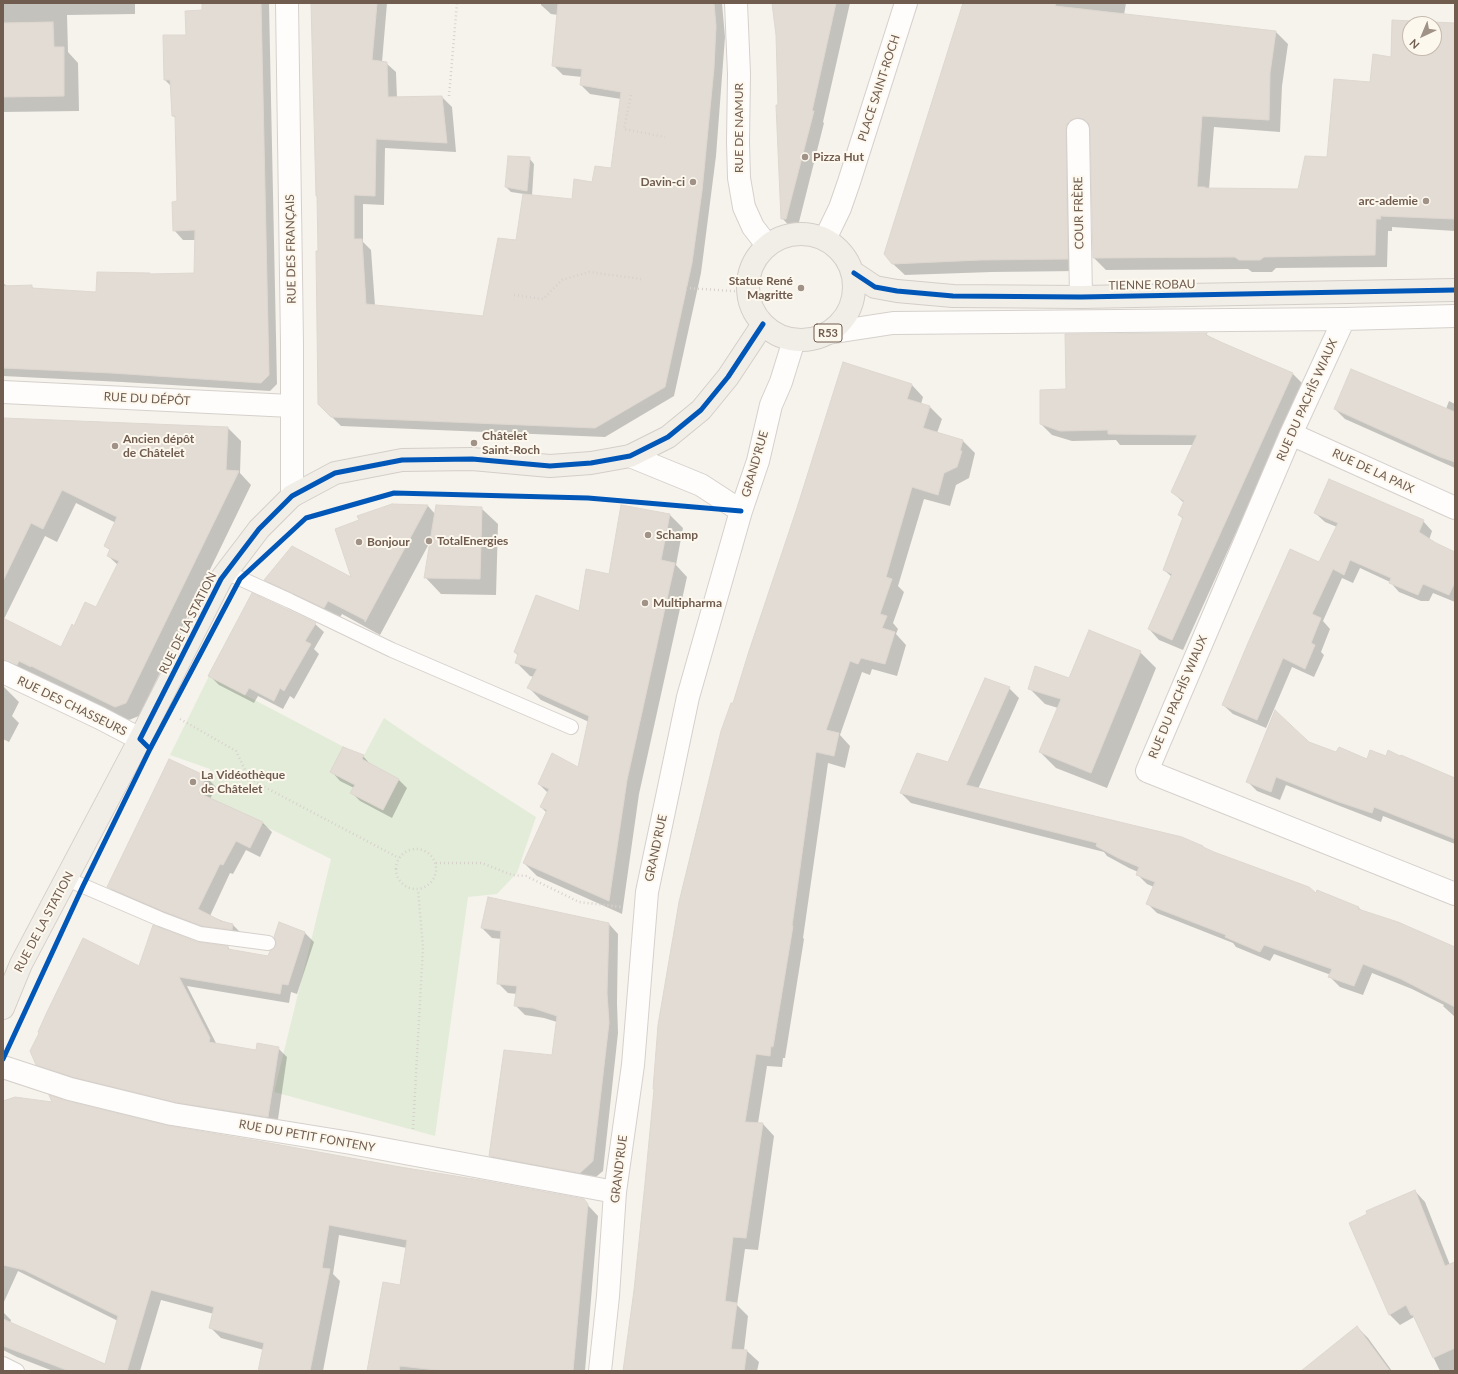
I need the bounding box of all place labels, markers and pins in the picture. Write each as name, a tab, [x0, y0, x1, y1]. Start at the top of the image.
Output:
place label: Pizza Hut	[813, 150, 864, 164]
marker: Pizza Hut	[800, 152, 810, 162]
place label: Davin-ci	[641, 175, 685, 189]
marker: Davin-ci	[688, 177, 698, 187]
place label: arc-ademie	[1359, 194, 1418, 208]
marker: arc-ademie	[1421, 196, 1431, 206]
place label: Statue René Magritte	[729, 274, 793, 302]
marker: Statue René Magritte	[796, 283, 806, 293]
place label: Châtelet Saint-Roch	[482, 429, 540, 457]
place label: Ancien dépôt de Châtelet	[123, 432, 194, 460]
marker: Châtelet Saint-Roch	[469, 438, 479, 448]
marker: Ancien dépôt de Châtelet	[110, 441, 120, 451]
place label: Schamp	[656, 528, 698, 542]
marker: Schamp	[643, 530, 653, 540]
place label: TotalEnergies	[437, 534, 508, 548]
place label: Bonjour	[367, 535, 410, 549]
marker: TotalEnergies	[424, 536, 434, 546]
marker: Bonjour	[354, 537, 364, 547]
place label: Multipharma	[653, 596, 722, 610]
marker: Multipharma	[640, 598, 650, 608]
place label: La Vidéothèque de Châtelet	[201, 768, 285, 796]
marker: La Vidéothèque de Châtelet	[188, 777, 198, 787]

